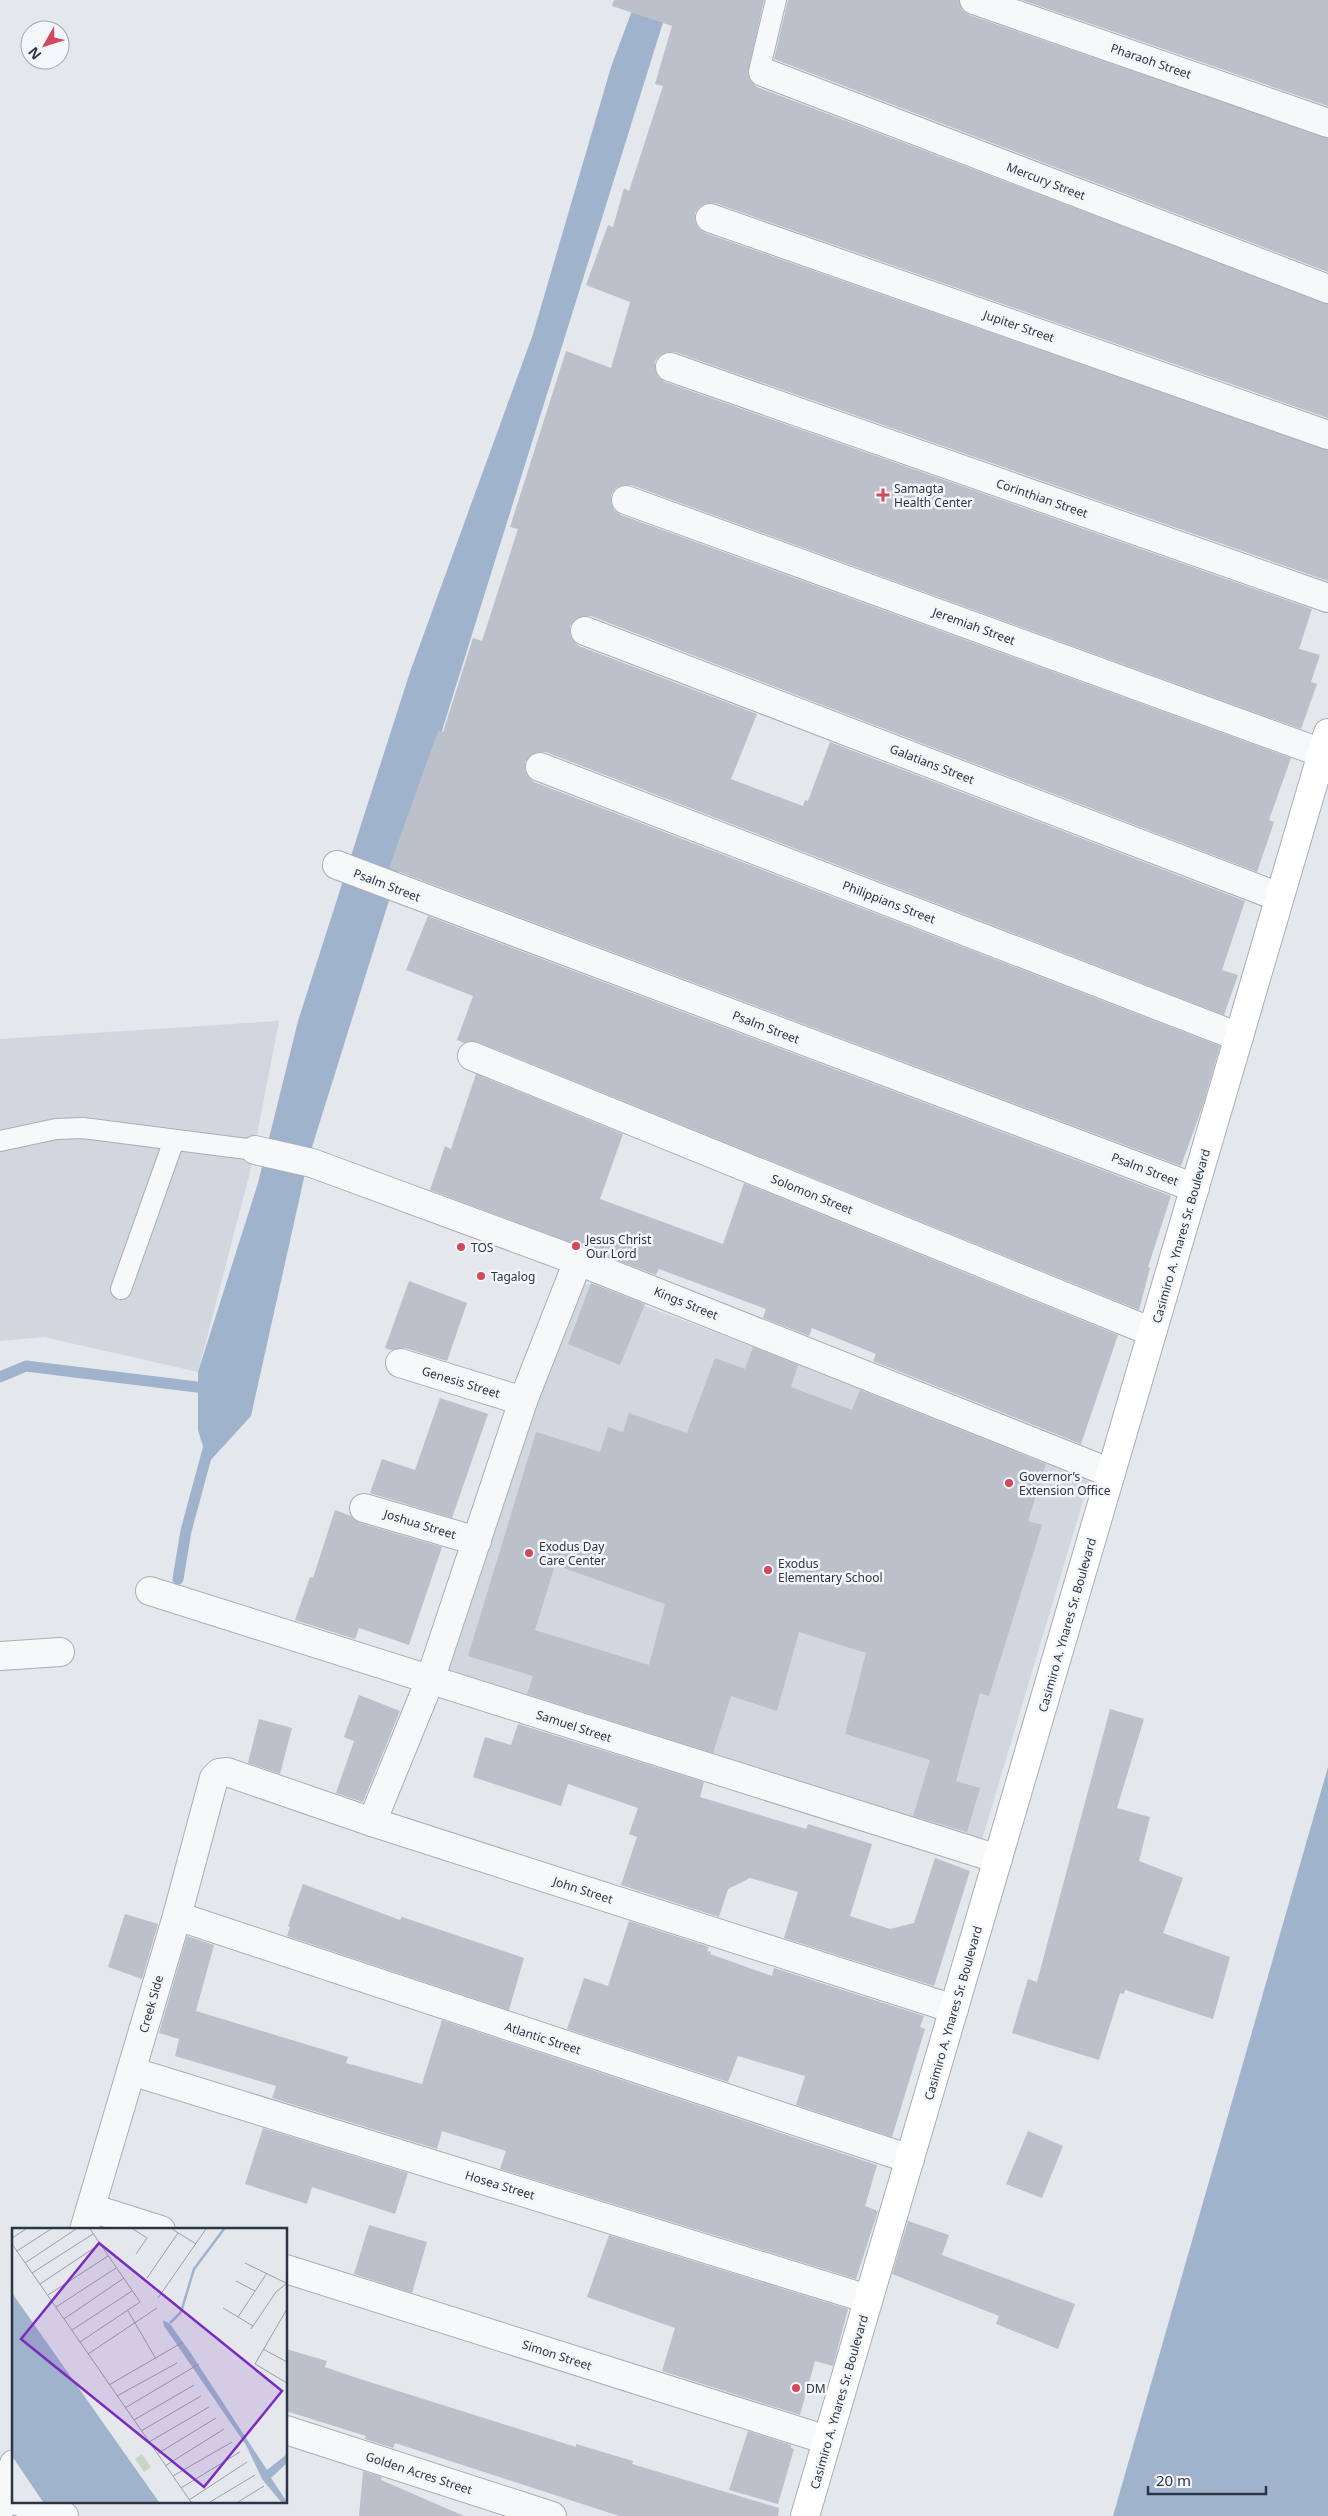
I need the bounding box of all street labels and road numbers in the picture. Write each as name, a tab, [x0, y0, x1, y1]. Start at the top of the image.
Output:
street label: Pharaoh Street	[1108, 39, 1194, 83]
street label: Mercury Street	[1004, 158, 1089, 204]
street label: Jupiter Street	[980, 306, 1057, 346]
street label: Corinthian Street	[994, 474, 1091, 522]
street label: Jeremiah Street	[929, 603, 1018, 649]
street label: Galatians Street	[887, 740, 977, 788]
street label: Psalm Street	[351, 864, 424, 906]
street label: Philippians Street	[840, 876, 939, 928]
street label: Psalm Street	[730, 1006, 803, 1048]
street label: Casimiro A. Ynares Sr. Boulevard	[1148, 1147, 1214, 1325]
street label: Psalm Street	[1109, 1148, 1182, 1190]
street label: Solomon Street	[769, 1170, 856, 1218]
street label: Kings Street	[651, 1282, 721, 1324]
street label: Genesis Street	[420, 1362, 503, 1402]
street label: Joshua Street	[381, 1505, 459, 1543]
street label: Casimiro A. Ynares Sr. Boulevard	[1034, 1536, 1100, 1714]
street label: Samuel Street	[534, 1706, 615, 1746]
street label: John Street	[550, 1872, 616, 1908]
street label: Casimiro A. Ynares Sr. Boulevard	[920, 1924, 986, 2102]
street label: Creek Side	[135, 1973, 167, 2035]
street label: Atlantic Street	[503, 2018, 584, 2059]
street label: Hosea Street	[463, 2166, 538, 2204]
street label: Casimiro A. Ynares Sr. Boulevard	[806, 2313, 872, 2491]
street label: Simon Street	[520, 2336, 595, 2374]
street label: Golden Acres Street	[364, 2448, 475, 2498]

